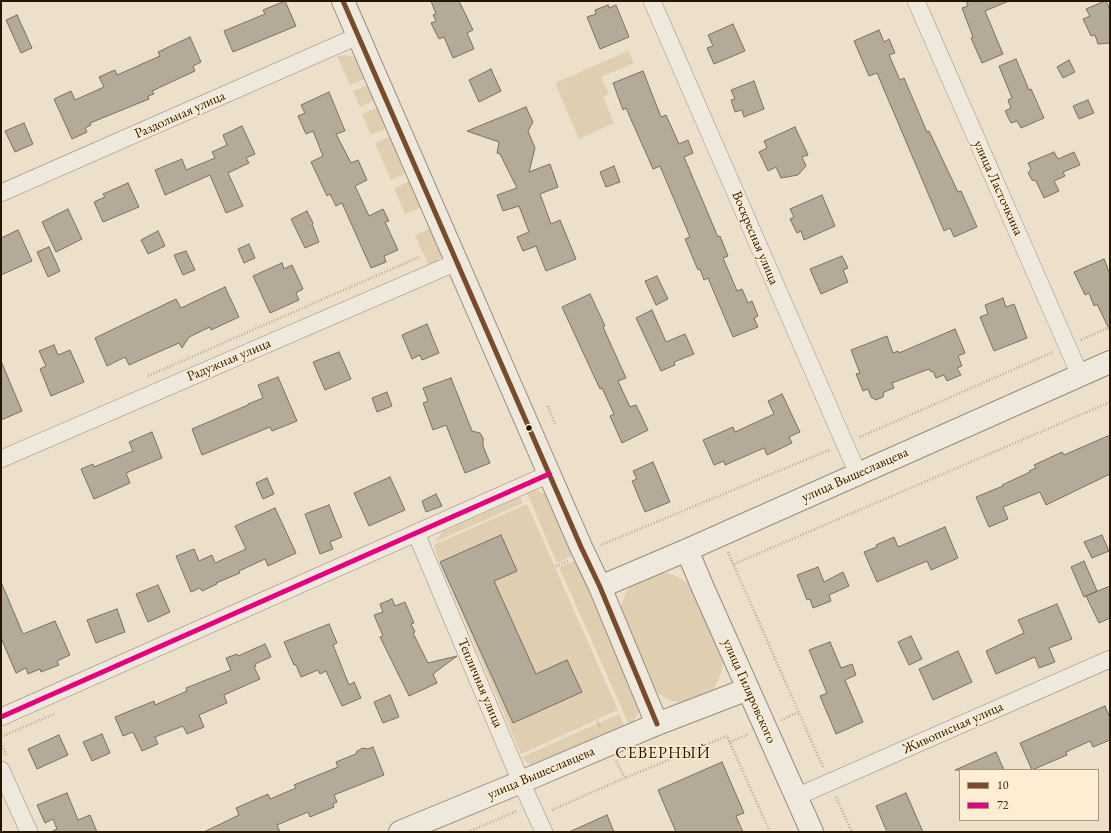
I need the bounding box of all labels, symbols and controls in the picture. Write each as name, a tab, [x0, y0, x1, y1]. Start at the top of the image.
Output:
street label: Раздольная улица	[132, 88, 228, 142]
street label: улица Ласточкина	[969, 138, 1027, 238]
street label: Воскресная улица	[728, 189, 782, 287]
street label: Радужная улица	[184, 335, 274, 385]
unlabelled marker	[524, 423, 534, 433]
street label: улица Вышеславцева	[799, 444, 911, 506]
street label: Тепличная улица	[454, 636, 506, 730]
street label: улица Гиляровского	[718, 636, 780, 746]
street label: Живописная улица	[900, 698, 1006, 758]
street label: улица Вышеславцева	[485, 743, 597, 803]
district label: СЕВЕРНЫЙ	[615, 744, 711, 764]
legend	[959, 769, 1099, 821]
text: 10	[997, 777, 1009, 793]
text: 72	[997, 797, 1009, 813]

